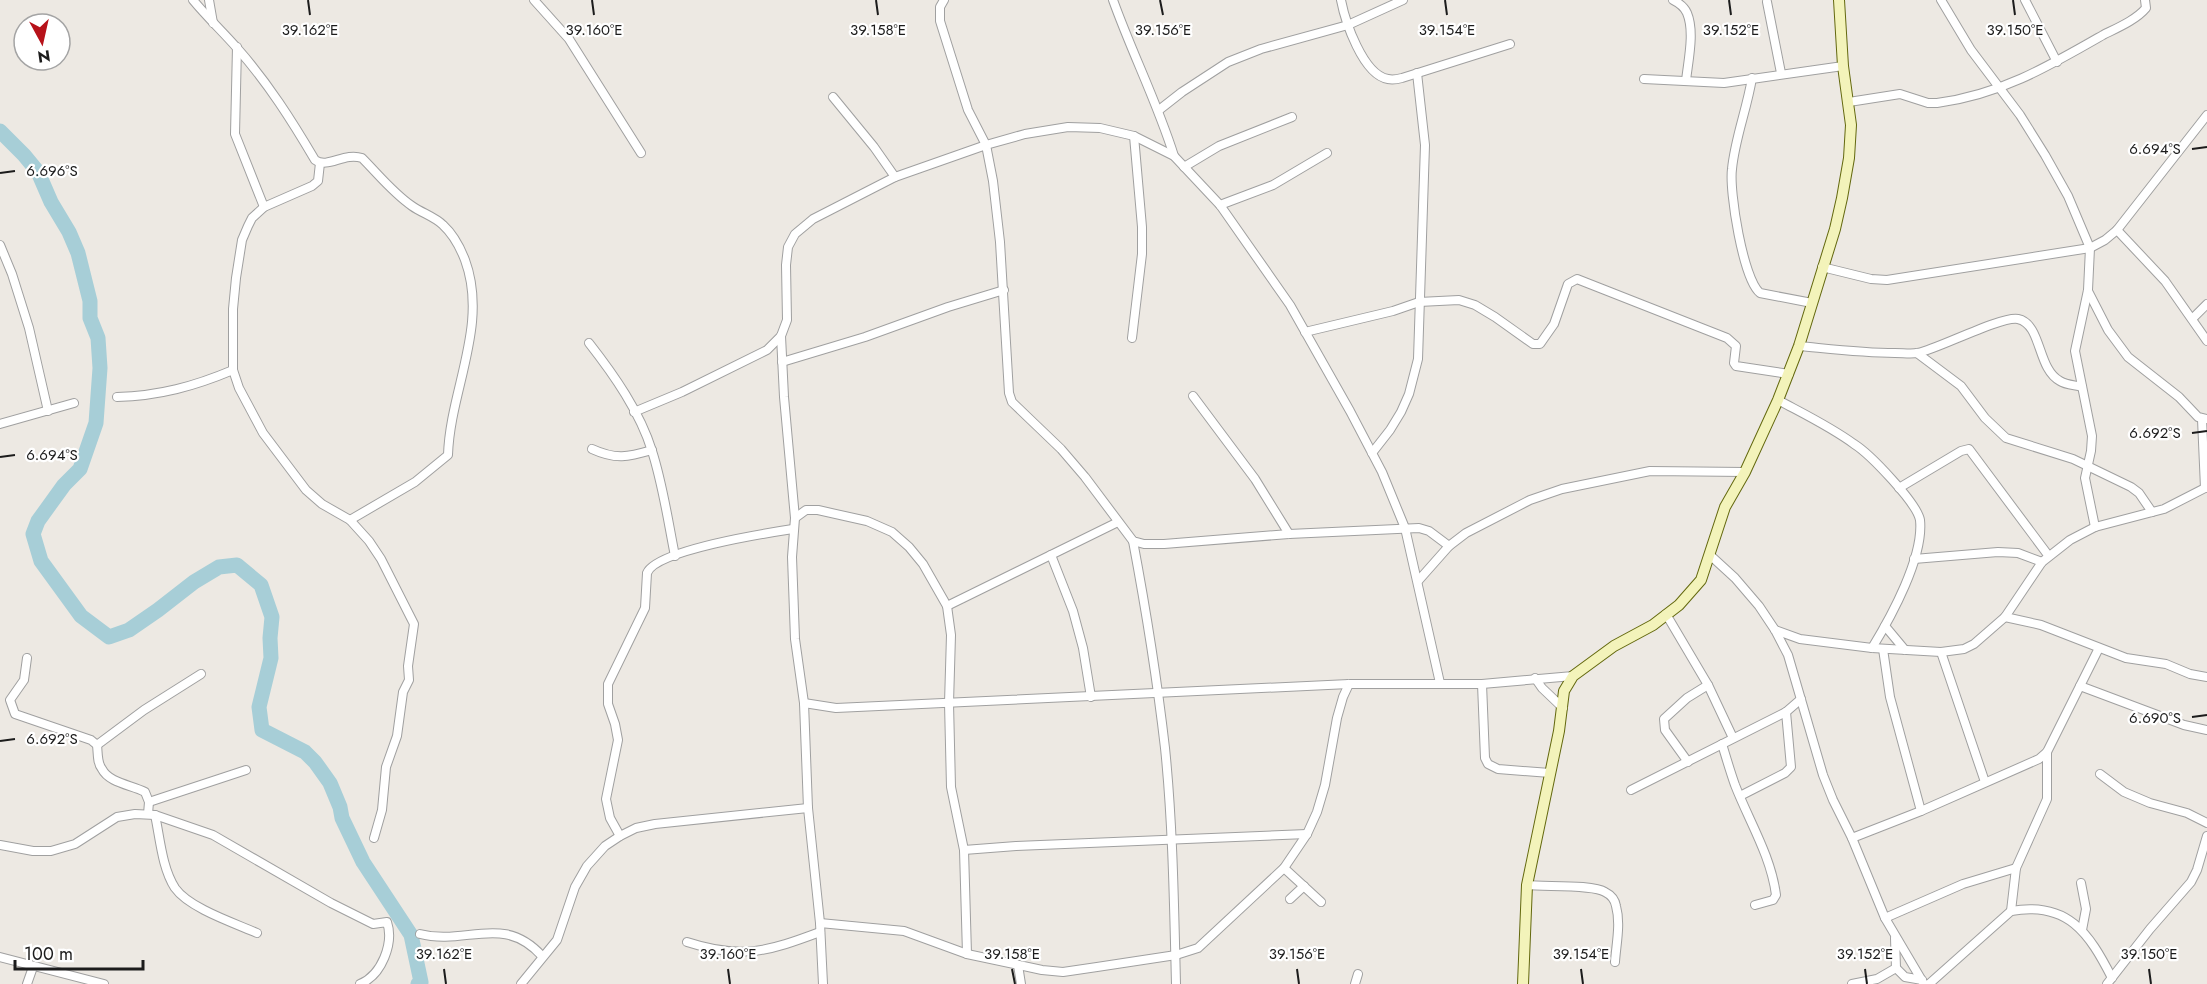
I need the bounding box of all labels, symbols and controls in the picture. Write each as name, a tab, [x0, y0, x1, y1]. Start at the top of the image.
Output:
north arrow	[12, 12, 72, 72]
text: 39.162°E	[282, 19, 338, 41]
text: 39.160°E	[565, 19, 623, 41]
text: 39.158°E	[850, 19, 906, 41]
text: 39.156°E	[1135, 19, 1191, 41]
text: 39.154°E	[1419, 19, 1475, 41]
text: 39.152°E	[1703, 19, 1759, 41]
text: 39.150°E	[1987, 19, 2043, 41]
text: N	[36, 44, 52, 69]
text: 6.694°S	[2129, 138, 2181, 160]
text: 6.696°S	[26, 160, 78, 182]
text: 6.692°S	[2129, 422, 2181, 444]
text: 6.694°S	[26, 444, 78, 466]
text: 6.690°S	[2129, 707, 2181, 729]
text: 6.692°S	[26, 728, 78, 750]
scale bar	[15, 933, 142, 971]
text: 100 m	[24, 941, 73, 967]
text: 39.162°E	[416, 943, 472, 965]
text: 39.160°E	[699, 943, 757, 965]
text: 39.158°E	[984, 943, 1040, 965]
text: 39.156°E	[1269, 943, 1325, 965]
text: 39.154°E	[1553, 943, 1609, 965]
text: 39.152°E	[1837, 943, 1893, 965]
text: 39.150°E	[2121, 943, 2177, 965]

